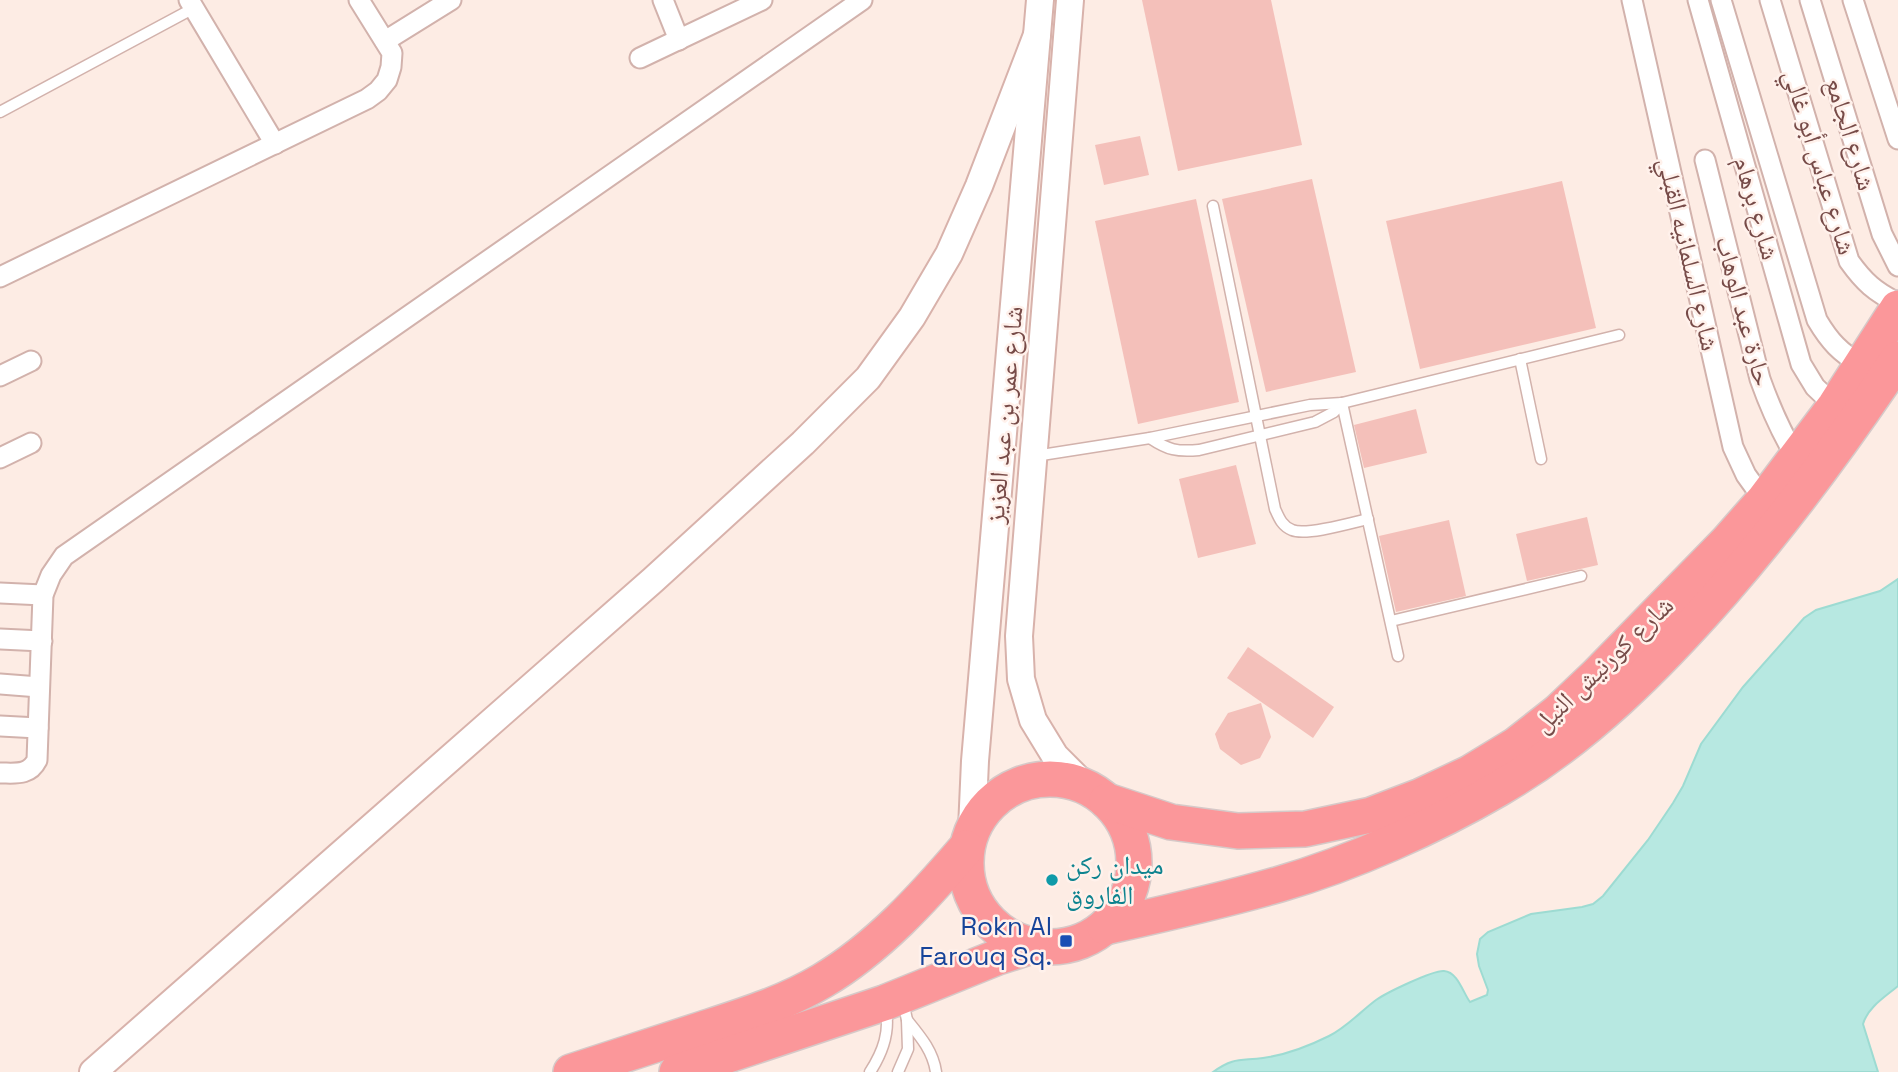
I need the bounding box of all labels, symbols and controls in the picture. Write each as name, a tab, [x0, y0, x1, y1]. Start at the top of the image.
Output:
street label: شارع عباس أبو غالي	[1772, 65, 1864, 260]
street label: شارع الجامع	[1818, 74, 1884, 194]
street label: شارع برهام	[1725, 152, 1788, 264]
street label: شارع السلمانيه القبلي	[1647, 154, 1728, 355]
street label: حارة عبد الوهاب	[1708, 232, 1780, 390]
street label: شارع عمر بن عبد العزيز	[977, 305, 1030, 526]
street label: شارع كورنيش النيل	[1525, 588, 1681, 740]
place label: ميدان ركن الفاروق	[1066, 848, 1164, 912]
marker: ميدان ركن الفاروق	[1044, 872, 1060, 888]
place label: Rokn Al Farouq Sq.	[919, 909, 1052, 973]
marker: Rokn Al Farouq Sq.	[1058, 933, 1074, 949]

